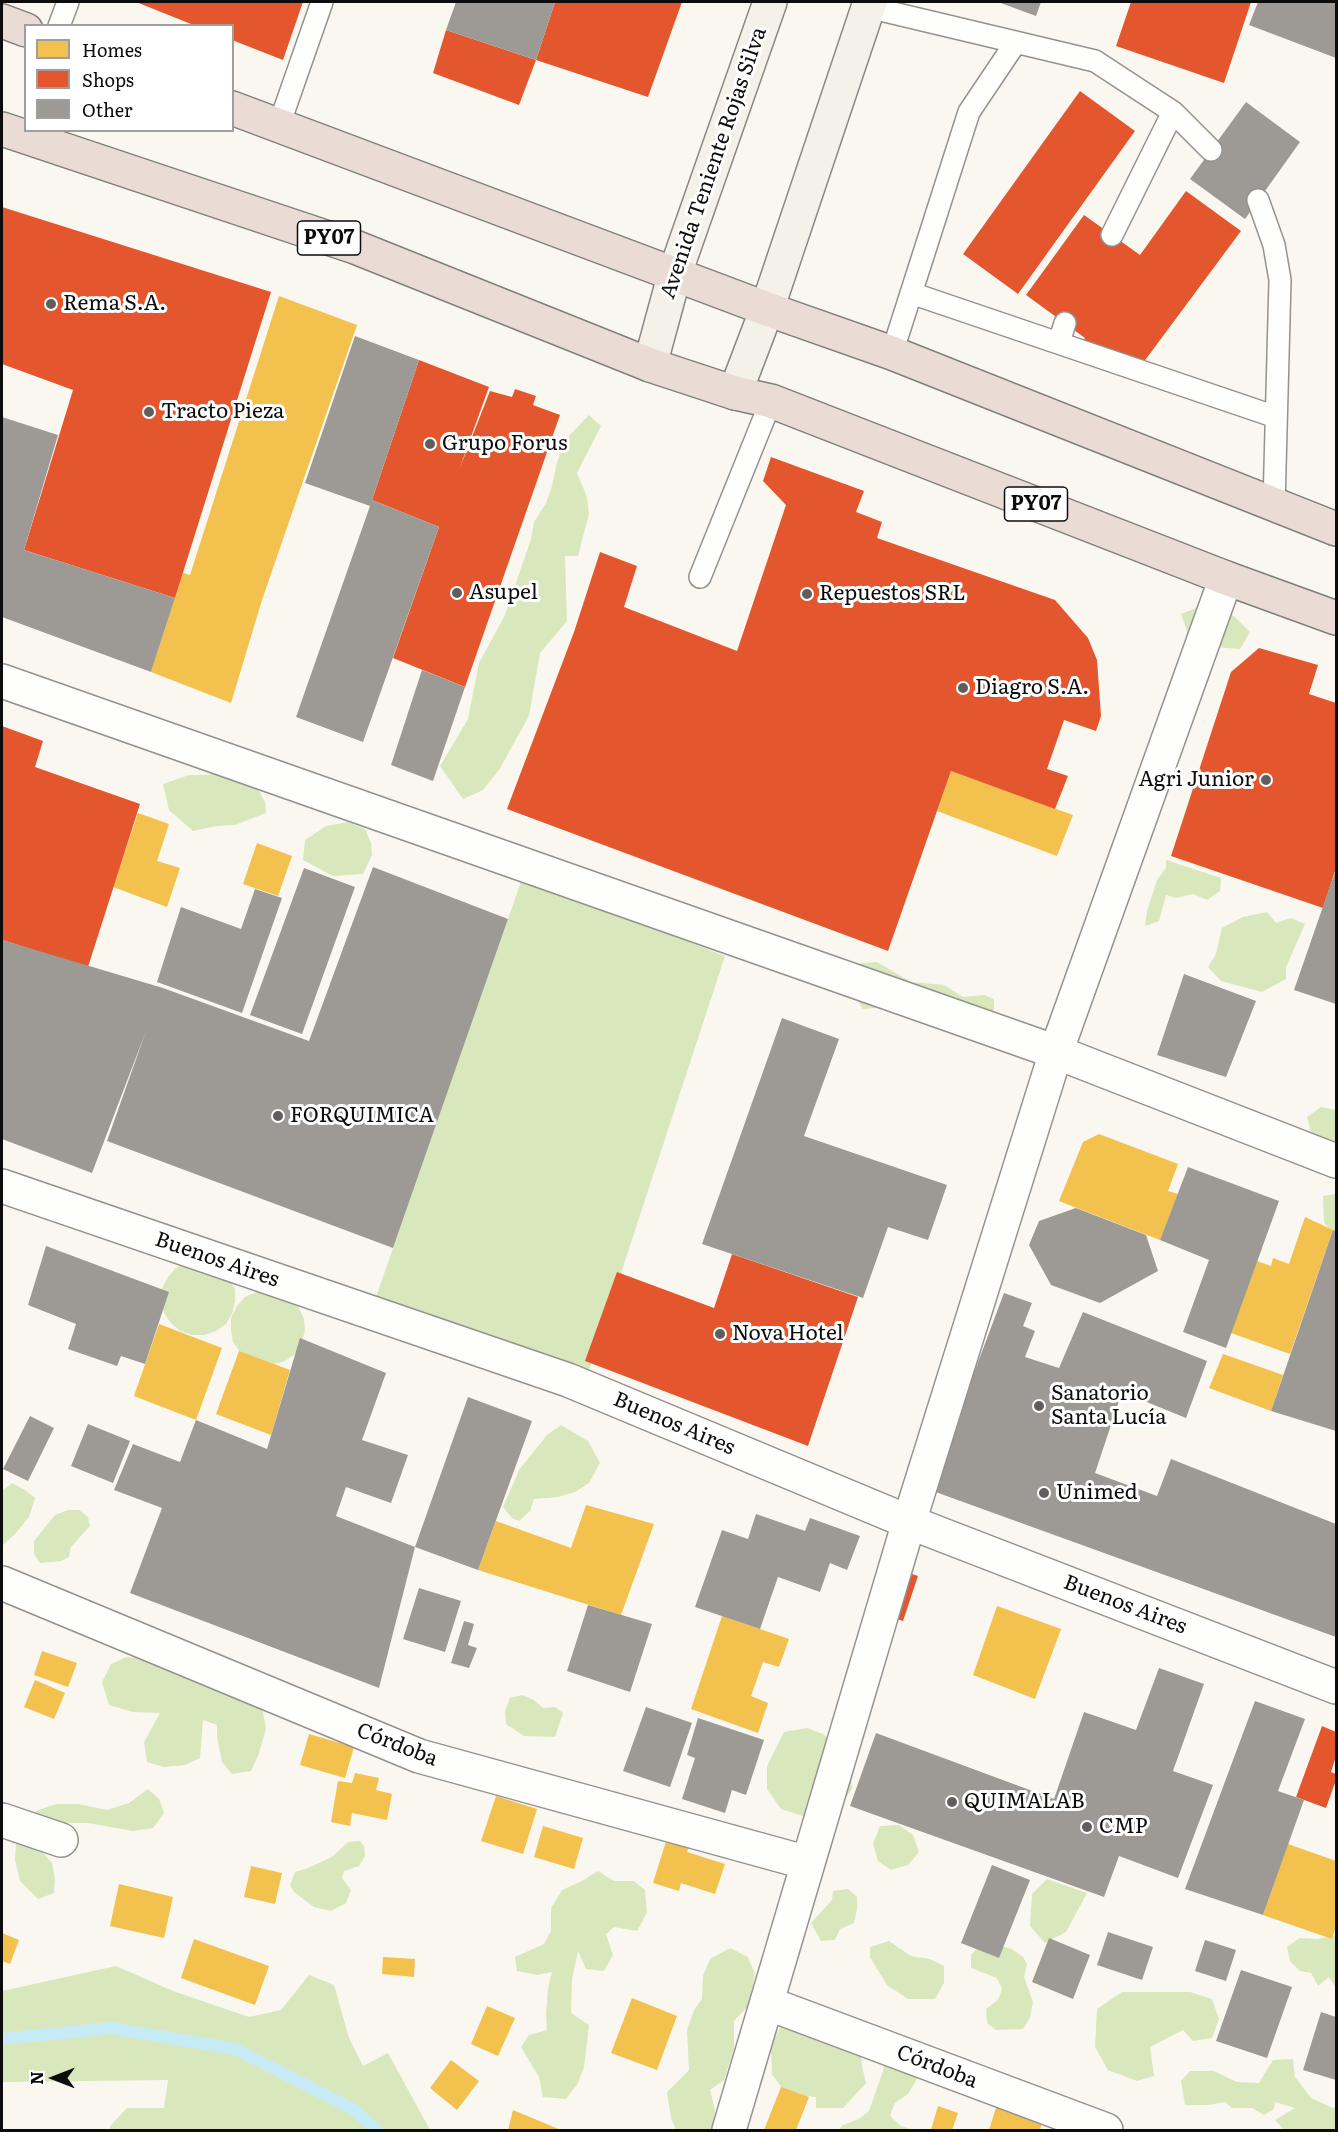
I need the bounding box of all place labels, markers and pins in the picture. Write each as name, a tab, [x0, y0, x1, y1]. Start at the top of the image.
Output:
place label: Rema S.A.	[63, 291, 166, 317]
marker: Rema S.A.	[44, 297, 58, 311]
place label: Tracto Pieza	[161, 399, 284, 425]
marker: Tracto Pieza	[142, 405, 156, 419]
place label: Grupo Forus	[442, 431, 567, 457]
marker: Grupo Forus	[423, 437, 437, 451]
place label: Asupel	[469, 580, 538, 606]
place label: Repuestos SRL	[819, 581, 966, 607]
marker: Asupel	[450, 586, 464, 600]
marker: Repuestos SRL	[800, 587, 814, 601]
place label: Diagro S.A.	[975, 675, 1089, 701]
marker: Diagro S.A.	[956, 681, 970, 695]
place label: Agri Junior	[1138, 767, 1254, 793]
marker: Agri Junior	[1259, 773, 1273, 787]
place label: FORQUIMICA	[290, 1103, 434, 1129]
marker: FORQUIMICA	[271, 1109, 285, 1123]
place label: Nova Hotel	[732, 1321, 844, 1347]
marker: Nova Hotel	[713, 1327, 727, 1341]
place label: Sanatorio Santa Lucía	[1051, 1381, 1167, 1431]
marker: Sanatorio Santa Lucía	[1032, 1399, 1046, 1413]
place label: Unimed	[1056, 1480, 1137, 1506]
marker: Unimed	[1037, 1486, 1051, 1500]
place label: QUIMALAB	[964, 1789, 1085, 1815]
marker: QUIMALAB	[945, 1795, 959, 1809]
place label: CMP	[1099, 1814, 1147, 1840]
marker: CMP	[1080, 1820, 1094, 1834]

